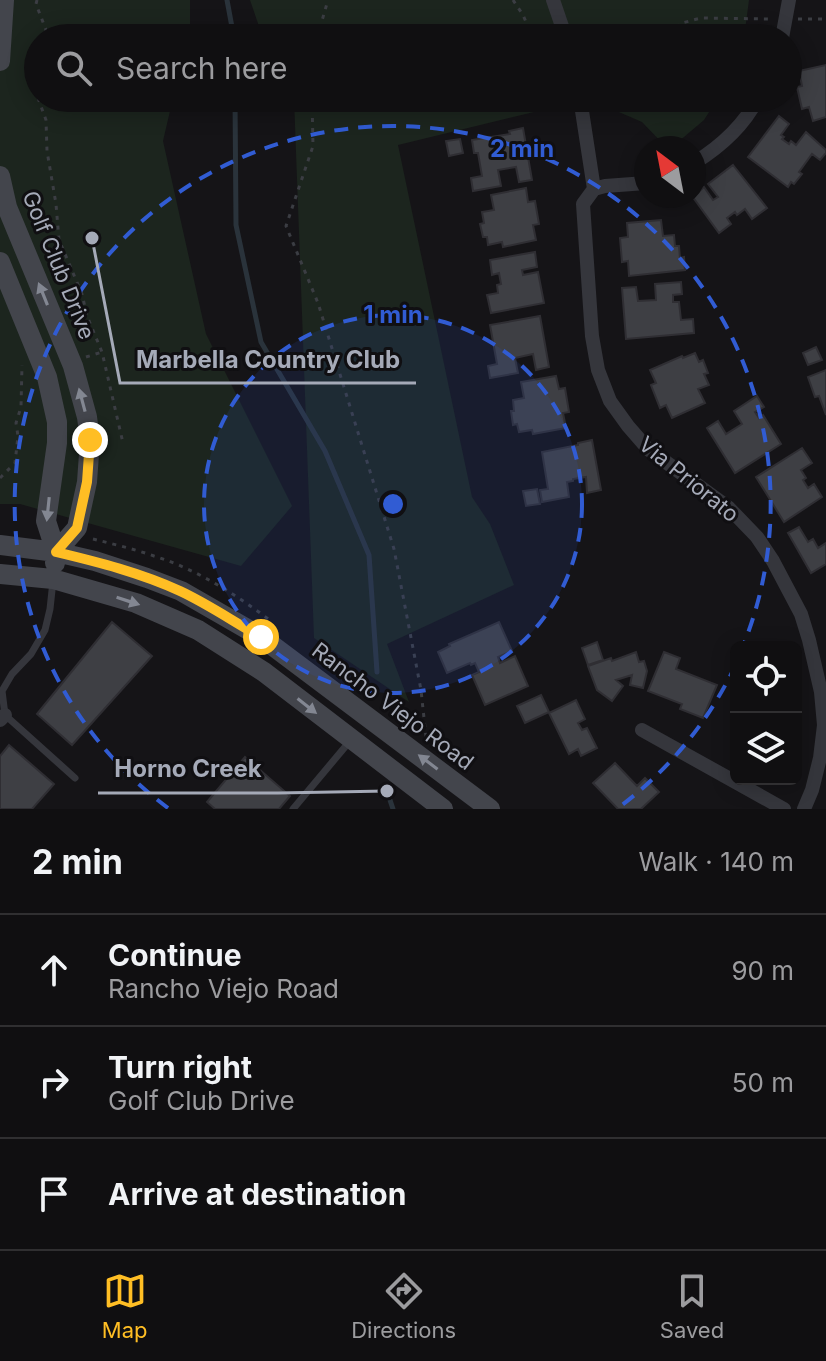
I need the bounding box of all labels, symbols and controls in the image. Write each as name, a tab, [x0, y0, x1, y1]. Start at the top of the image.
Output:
search box	[24, 24, 802, 112]
icon: search	[52, 46, 96, 90]
text: Search here	[116, 50, 288, 86]
text: 2 min	[490, 134, 554, 163]
north arrow	[634, 136, 706, 208]
street label: Golf Club Drive	[17, 187, 101, 343]
one-way arrow	[37, 282, 50, 306]
text: 1 min	[363, 300, 423, 329]
callout: Marbella Country Club	[120, 335, 416, 383]
text: Marbella Country Club	[136, 345, 400, 374]
one-way arrow	[75, 387, 88, 411]
route end	[72, 422, 108, 458]
street label: Via Priorato	[634, 431, 744, 527]
centre of rings	[379, 490, 407, 518]
one-way arrow	[41, 497, 54, 522]
one-way arrow	[116, 595, 140, 608]
route start	[243, 619, 279, 655]
street label: Rancho Viejo Road	[307, 637, 479, 775]
map controls	[730, 641, 802, 785]
button: locate	[730, 641, 802, 713]
one-way arrow	[297, 697, 317, 713]
button: layers	[730, 713, 802, 785]
callout: Horno Creek	[98, 745, 278, 793]
text: Horno Creek	[114, 754, 262, 783]
one-way arrow	[418, 755, 438, 771]
text: 2 min	[32, 841, 123, 882]
text: Walk · 140 m	[639, 846, 794, 877]
text: Continue	[108, 937, 242, 973]
icon: ahead	[32, 948, 76, 992]
text: 90 m	[731, 955, 794, 986]
text: Rancho Viejo Road	[108, 973, 339, 1004]
text: Turn right	[108, 1049, 252, 1085]
icon: right	[32, 1060, 76, 1104]
text: 50 m	[732, 1067, 794, 1098]
text: Golf Club Drive	[108, 1085, 295, 1116]
icon: arrive	[32, 1172, 76, 1216]
text: Arrive at destination	[108, 1176, 406, 1212]
tab: Map	[102, 1269, 148, 1343]
tab: Directions	[351, 1269, 456, 1343]
tab: Saved	[660, 1269, 724, 1343]

